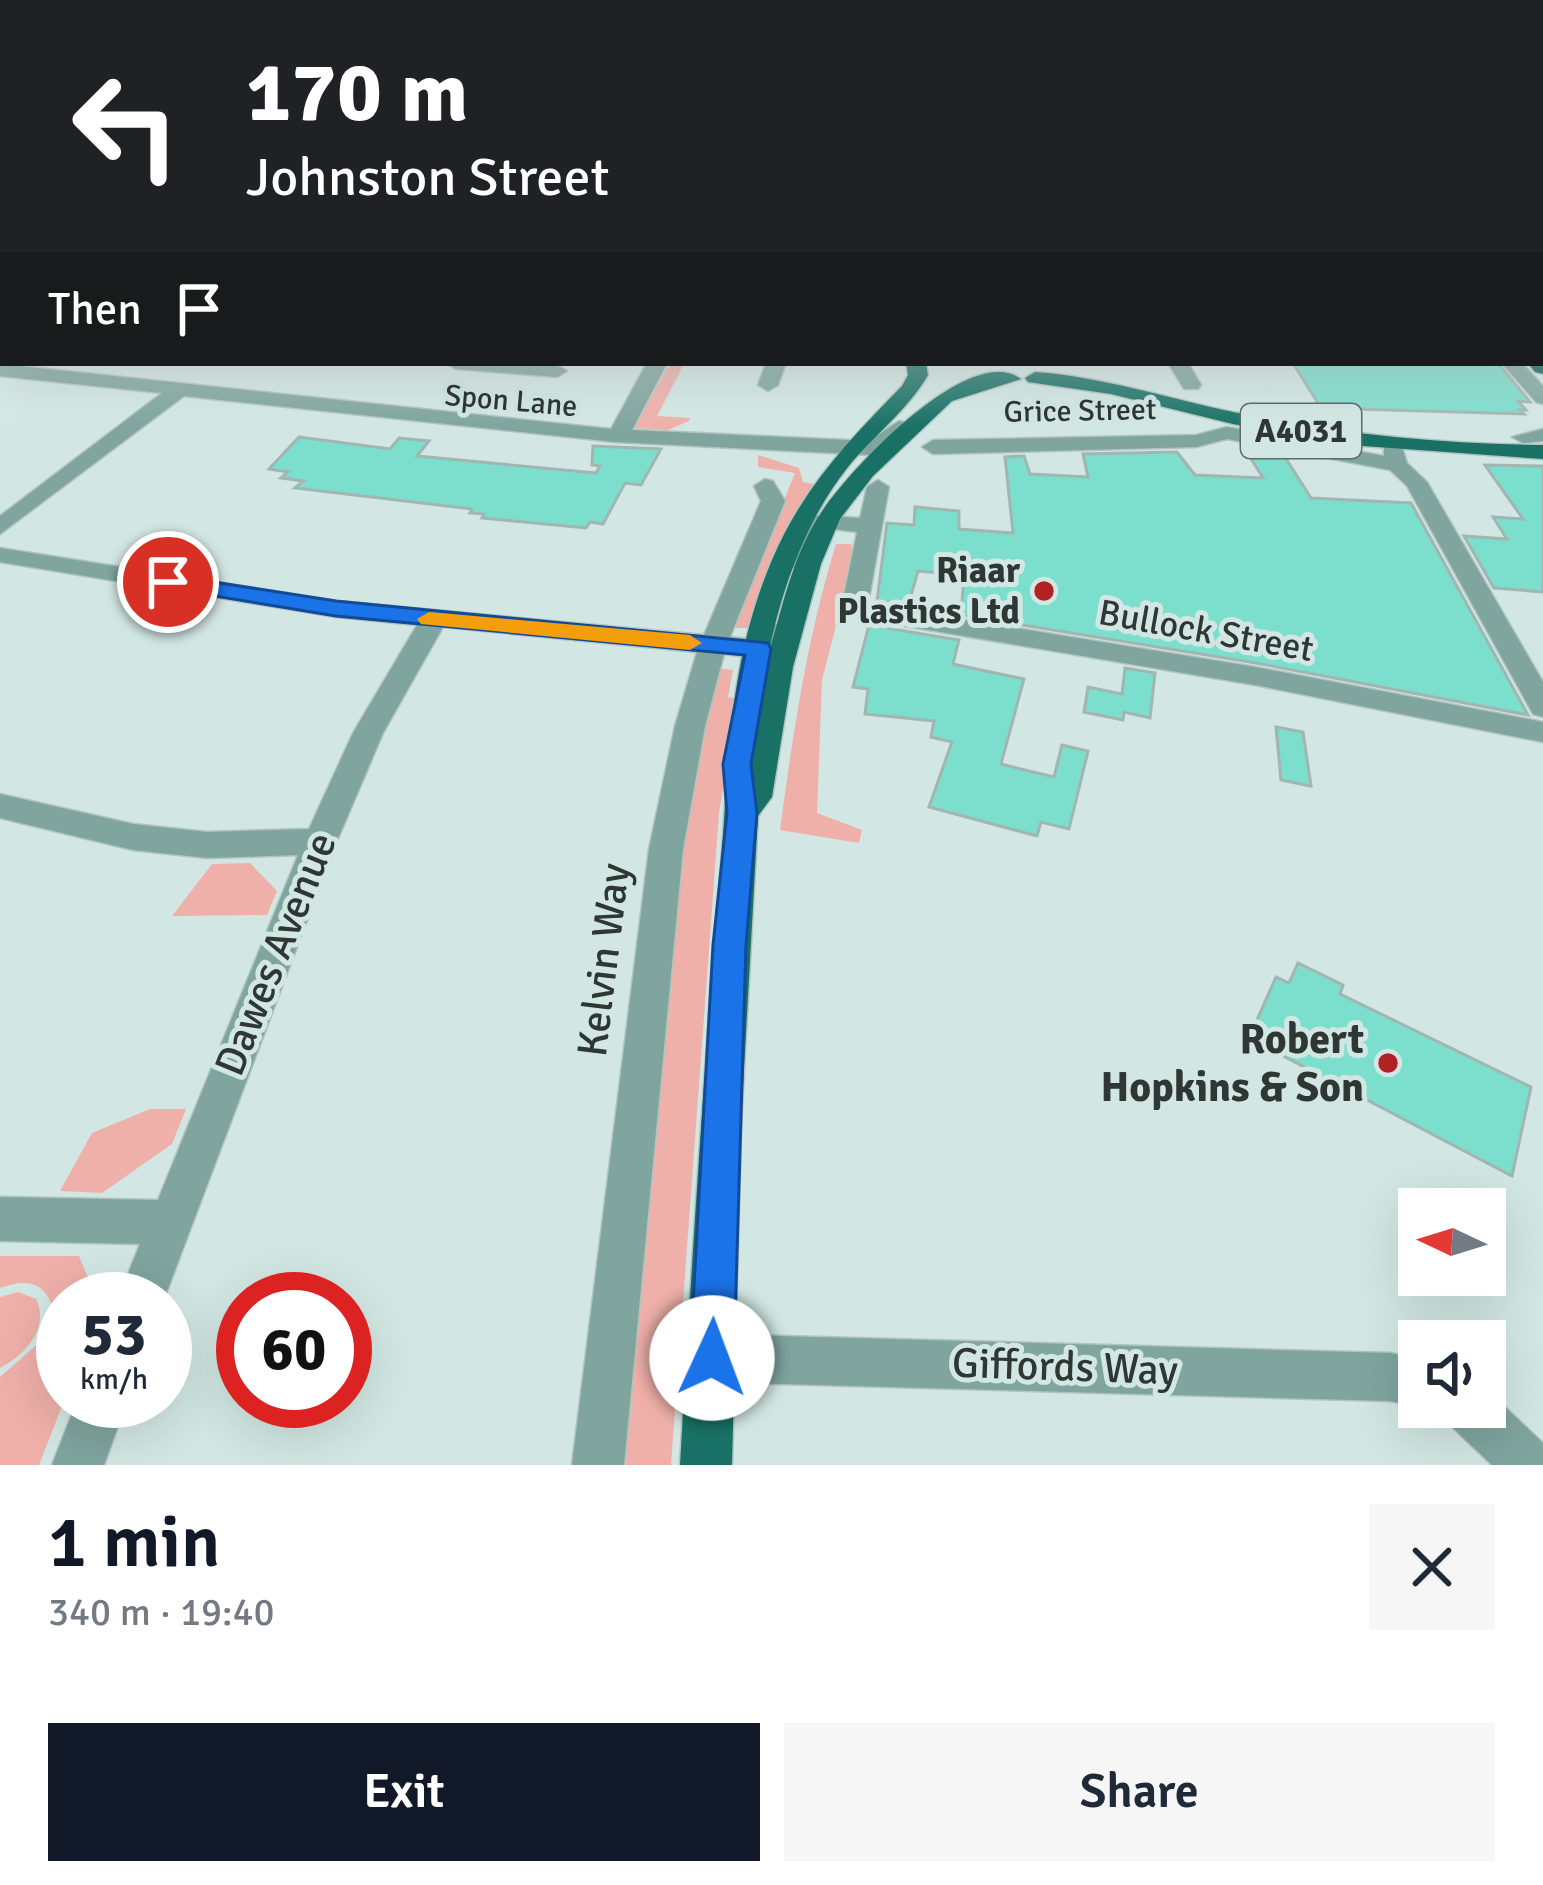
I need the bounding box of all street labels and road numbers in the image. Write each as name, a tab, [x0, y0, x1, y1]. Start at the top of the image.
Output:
street label: Spon Lane	[443, 377, 579, 425]
street label: Grice Street	[1003, 391, 1157, 431]
road number: A4031	[1241, 404, 1361, 458]
street label: Bullock Street	[1095, 590, 1317, 672]
street label: Dawes Avenue	[204, 825, 348, 1083]
street label: Kelvin Way	[567, 860, 641, 1059]
street label: Giffords Way	[951, 1338, 1179, 1396]

